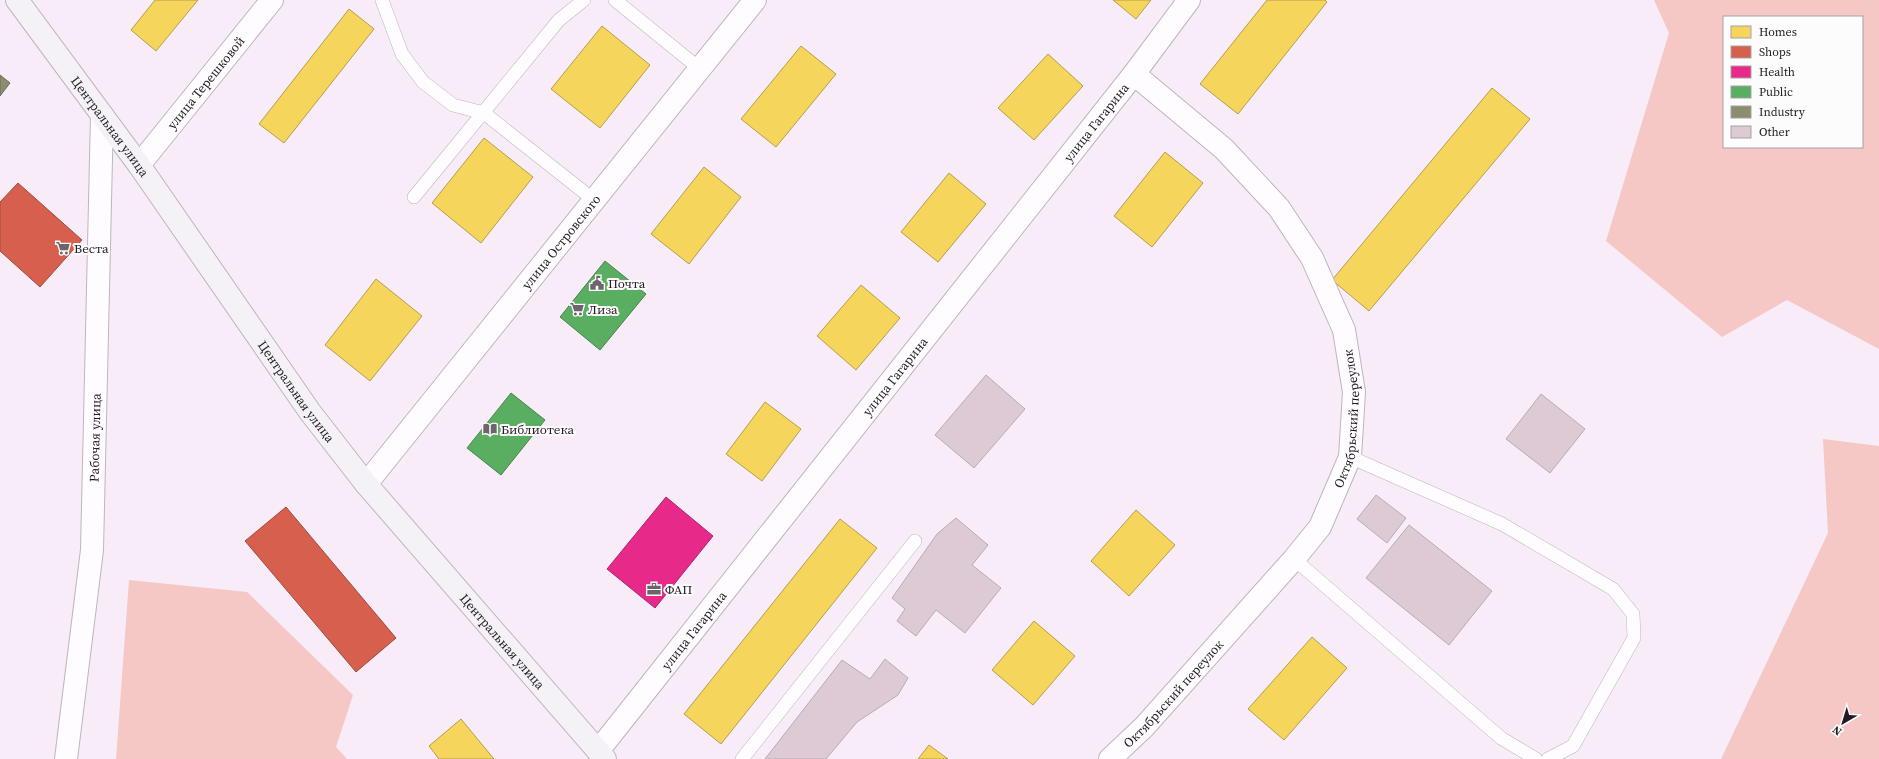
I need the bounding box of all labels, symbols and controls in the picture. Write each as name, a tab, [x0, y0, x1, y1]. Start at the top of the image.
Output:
legend	[1723, 16, 1863, 148]
text: Homes	[1759, 24, 1797, 40]
street label: улица Терешковой	[163, 33, 248, 132]
text: Shops	[1759, 44, 1791, 60]
text: Health	[1759, 64, 1795, 80]
street label: Центральная улица	[67, 72, 153, 180]
street label: улица Гагарина	[1059, 79, 1133, 165]
text: Public	[1759, 84, 1793, 100]
text: Industry	[1759, 104, 1806, 120]
text: Other	[1759, 124, 1790, 140]
street label: улица Островского	[518, 191, 604, 292]
supermarket icon: Веста	[55, 240, 71, 256]
place label: Веста	[74, 240, 109, 257]
public building icon: Почта	[589, 275, 605, 291]
place label: Почта	[608, 275, 646, 292]
supermarket icon: Лиза	[569, 301, 585, 317]
place label: Лиза	[588, 301, 618, 318]
street label: улица Гагарина	[858, 333, 931, 419]
street label: Центральная улица	[254, 337, 339, 446]
street label: Октябрьский переулок	[1329, 348, 1363, 490]
street label: Рабочая улица	[85, 393, 104, 482]
library icon: Библиотека	[482, 421, 498, 437]
place label: Библиотека	[501, 421, 574, 438]
office icon: ФАП	[646, 581, 662, 597]
place label: ФАП	[665, 581, 692, 598]
street label: улица Гагарина	[657, 587, 730, 673]
street label: Центральная улица	[456, 590, 549, 693]
street label: Октябрьский переулок	[1119, 636, 1227, 751]
north arrow	[1823, 703, 1863, 743]
text: N	[1829, 722, 1845, 739]

